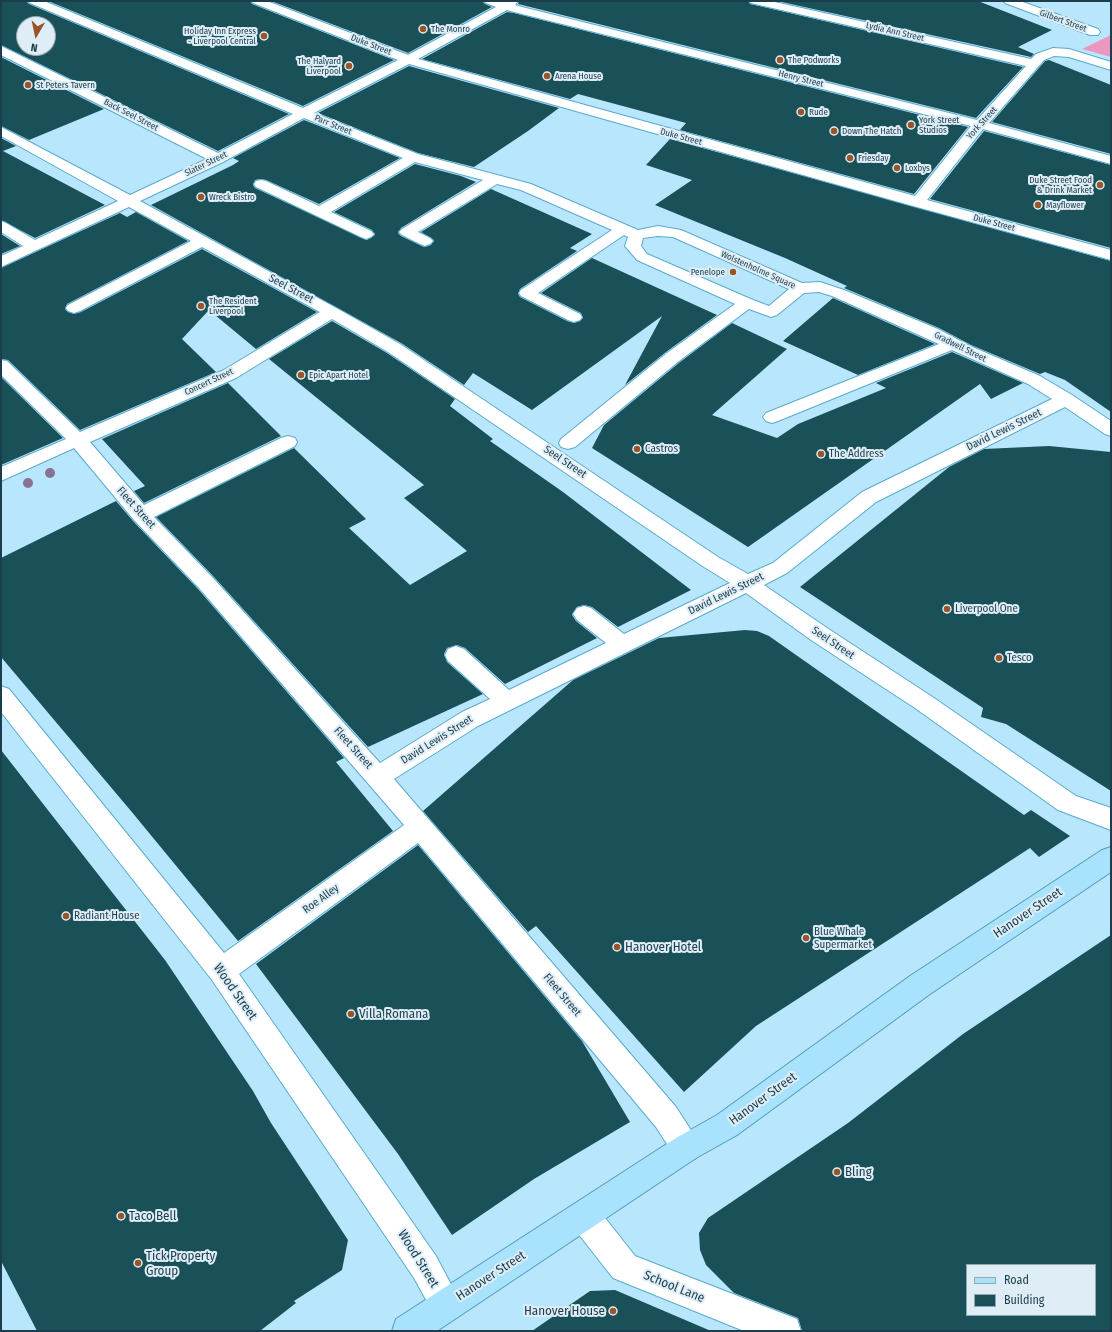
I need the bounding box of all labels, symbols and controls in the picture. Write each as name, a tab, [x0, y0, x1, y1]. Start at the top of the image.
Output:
street label: Gilbert Street	[1038, 7, 1088, 35]
north arrow	[16, 16, 56, 56]
street label: Lydia Ann Street	[865, 20, 925, 44]
marker: The Monro	[418, 24, 428, 34]
place label: The Monro	[431, 24, 470, 34]
place label: Holiday Inn Express - Liverpool Central	[184, 26, 256, 47]
marker: Holiday Inn Express - Liverpool Central	[259, 31, 269, 41]
street label: Duke Street	[349, 32, 393, 58]
text: N	[30, 40, 38, 54]
marker: The Podworks	[775, 55, 785, 65]
place label: The Podworks	[788, 55, 839, 65]
place label: The Halyard Liverpool	[297, 56, 341, 77]
marker: The Halyard Liverpool	[344, 61, 354, 71]
street label: Henry Street	[777, 68, 825, 90]
marker: Arena House	[542, 71, 552, 81]
place label: Arena House	[555, 71, 602, 81]
marker: St Peters Tavern	[23, 80, 33, 90]
place label: St Peters Tavern	[36, 80, 95, 90]
street label: Back Seel Street	[102, 97, 160, 133]
street label: York Street	[965, 104, 999, 142]
marker: Rude	[796, 107, 806, 117]
place label: Rude	[809, 107, 828, 117]
street label: Parr Street	[313, 113, 353, 137]
place label: York Street Studios	[919, 115, 959, 136]
marker: York Street Studios	[906, 120, 916, 130]
street label: Duke Street	[659, 126, 703, 148]
marker: Down The Hatch	[829, 126, 839, 136]
place label: Down The Hatch	[842, 126, 901, 136]
street label: Slater Street	[183, 149, 229, 179]
marker: Friesday	[845, 153, 855, 163]
place label: Friesday	[858, 153, 888, 163]
marker: Loxbys	[892, 163, 902, 173]
place label: Loxbys	[905, 163, 930, 173]
place label: Duke Street Food & Drink Market	[1029, 175, 1092, 196]
marker: Duke Street Food & Drink Market	[1095, 180, 1105, 190]
marker: Wreck Bistro	[196, 192, 206, 202]
place label: Wreck Bistro	[209, 192, 255, 202]
marker: Mayflower	[1033, 200, 1043, 210]
place label: Mayflower	[1046, 200, 1084, 210]
street label: Duke Street	[972, 212, 1016, 234]
street label: Wolstenholme Square	[719, 249, 797, 291]
place label: Penelope	[691, 267, 725, 277]
marker: Penelope	[728, 267, 738, 277]
street label: Seel Street	[266, 272, 316, 306]
place label: The Resident Liverpool	[209, 296, 257, 317]
marker: The Resident Liverpool	[196, 301, 206, 311]
street label: Gradwell Street	[932, 330, 988, 364]
street label: Concert Street	[183, 366, 235, 398]
marker: Epic Apart Hotel	[296, 370, 306, 380]
place label: Epic Apart Hotel	[309, 370, 368, 380]
street label: David Lewis Street	[964, 406, 1044, 454]
place label: Castros	[645, 442, 678, 456]
street label: Seel Street	[541, 443, 589, 481]
marker: Castros	[632, 444, 642, 454]
place label: The Address	[829, 447, 884, 461]
marker: The Address	[816, 449, 826, 459]
street label: Fleet Street	[114, 484, 158, 532]
street label: David Lewis Street	[686, 570, 766, 618]
place label: Liverpool One	[955, 602, 1018, 616]
marker: Liverpool One	[942, 604, 952, 614]
street label: Seel Street	[809, 624, 857, 662]
place label: Tesco	[1007, 651, 1032, 665]
marker: Tesco	[994, 653, 1004, 663]
street label: David Lewis Street	[399, 713, 475, 767]
street label: Fleet Street	[331, 724, 375, 772]
street label: Roe Alley	[300, 881, 342, 917]
street label: Hanover Street	[991, 884, 1065, 942]
place label: Radiant House	[74, 909, 140, 923]
marker: Radiant House	[61, 911, 71, 921]
place label: Blue Whale Supermarket	[814, 925, 872, 951]
marker: Blue Whale Supermarket	[801, 933, 811, 943]
place label: Hanover Hotel	[625, 939, 701, 955]
marker: Hanover Hotel	[612, 942, 622, 952]
street label: Wood Street	[210, 961, 260, 1023]
street label: Fleet Street	[540, 971, 584, 1019]
place label: Villa Romana	[359, 1006, 428, 1022]
marker: Villa Romana	[346, 1009, 356, 1019]
street label: Hanover Street	[726, 1069, 800, 1129]
place label: Bling	[845, 1164, 872, 1180]
marker: Bling	[832, 1167, 842, 1177]
place label: Taco Bell	[129, 1208, 176, 1224]
marker: Taco Bell	[116, 1211, 126, 1221]
street label: Wood Street	[394, 1227, 442, 1291]
place label: Tick Property Group	[146, 1248, 215, 1279]
street label: Hanover Street	[453, 1248, 529, 1304]
marker: Tick Property Group	[133, 1258, 143, 1268]
legend	[966, 1264, 1096, 1316]
street label: School Lane	[641, 1268, 707, 1306]
text: Road	[1004, 1273, 1029, 1287]
text: Building	[1004, 1293, 1044, 1307]
place label: Hanover House	[524, 1303, 605, 1319]
marker: Hanover House	[608, 1306, 618, 1316]

